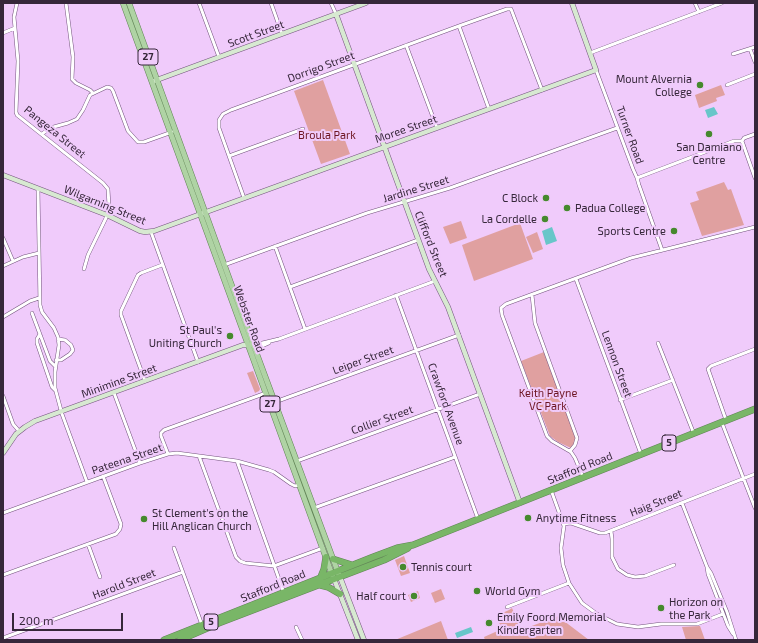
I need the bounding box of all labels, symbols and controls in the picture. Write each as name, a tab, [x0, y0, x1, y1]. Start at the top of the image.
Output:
street label: Scott Street	[226, 18, 286, 50]
road number: 27	[138, 49, 158, 65]
street label: Dorrigo Street	[286, 49, 356, 85]
place label: Mount Alvernia College	[616, 72, 692, 98]
marker: Mount Alvernia College	[695, 80, 705, 90]
street label: Pangeza Street	[21, 103, 89, 161]
street label: Turner Road	[613, 104, 647, 166]
street label: Moree Street	[373, 112, 439, 146]
park label: Broula Park	[298, 128, 356, 142]
marker: San Damiano Centre	[704, 129, 714, 139]
place label: San Damiano Centre	[676, 140, 742, 166]
street label: Jardine Street	[381, 173, 451, 205]
street label: Wilgarning Street	[62, 182, 148, 228]
place label: C Block	[502, 191, 538, 205]
marker: C Block	[541, 193, 551, 203]
place label: Padua College	[575, 201, 646, 215]
marker: Padua College	[562, 203, 572, 213]
street label: Clifford Street	[412, 209, 450, 279]
place label: La Cordelle	[481, 212, 537, 226]
marker: La Cordelle	[540, 214, 550, 224]
place label: Sports Centre	[598, 224, 666, 238]
marker: Sports Centre	[669, 226, 679, 236]
street label: Webster Road	[231, 284, 267, 354]
place label: St Paul's Uniting Church	[149, 323, 222, 349]
street label: Lennon Street	[599, 329, 635, 399]
marker: St Paul's Uniting Church	[225, 331, 235, 341]
street label: Leiper Street	[331, 343, 395, 377]
street label: Minimine Street	[80, 361, 158, 401]
street label: Crawford Avenue	[425, 361, 467, 447]
park label: Keith Payne VC Park	[519, 386, 577, 412]
road number: 27	[260, 396, 280, 412]
street label: Collier Street	[349, 403, 415, 437]
road number: 5	[662, 435, 676, 451]
street label: Pateena Street	[90, 441, 164, 477]
street label: Stafford Road	[546, 449, 614, 487]
street label: Haig Street	[628, 487, 684, 519]
place label: St Clement's on the Hill Anglican Church	[152, 506, 252, 532]
place label: Anytime Fitness	[536, 511, 616, 525]
marker: Anytime Fitness	[523, 513, 533, 523]
marker: St Clement's on the Hill Anglican Church	[139, 514, 149, 524]
place label: Tennis court	[411, 560, 472, 574]
marker: Tennis court	[398, 562, 408, 572]
street label: Harold Street	[91, 566, 157, 602]
street label: Stafford Road	[239, 567, 307, 605]
place label: World Gym	[485, 584, 540, 598]
marker: World Gym	[472, 586, 482, 596]
place label: Half court	[356, 589, 406, 603]
marker: Half court	[409, 591, 419, 601]
place label: Horizon on the Park	[669, 595, 723, 621]
marker: Horizon on the Park	[656, 603, 666, 613]
scale bar	[14, 605, 125, 631]
place label: Emily Foord Memorial Kindergarten	[497, 610, 606, 636]
text: 200 m	[19, 613, 53, 627]
road number: 5	[204, 614, 218, 630]
marker: Emily Foord Memorial Kindergarten	[484, 618, 494, 628]

